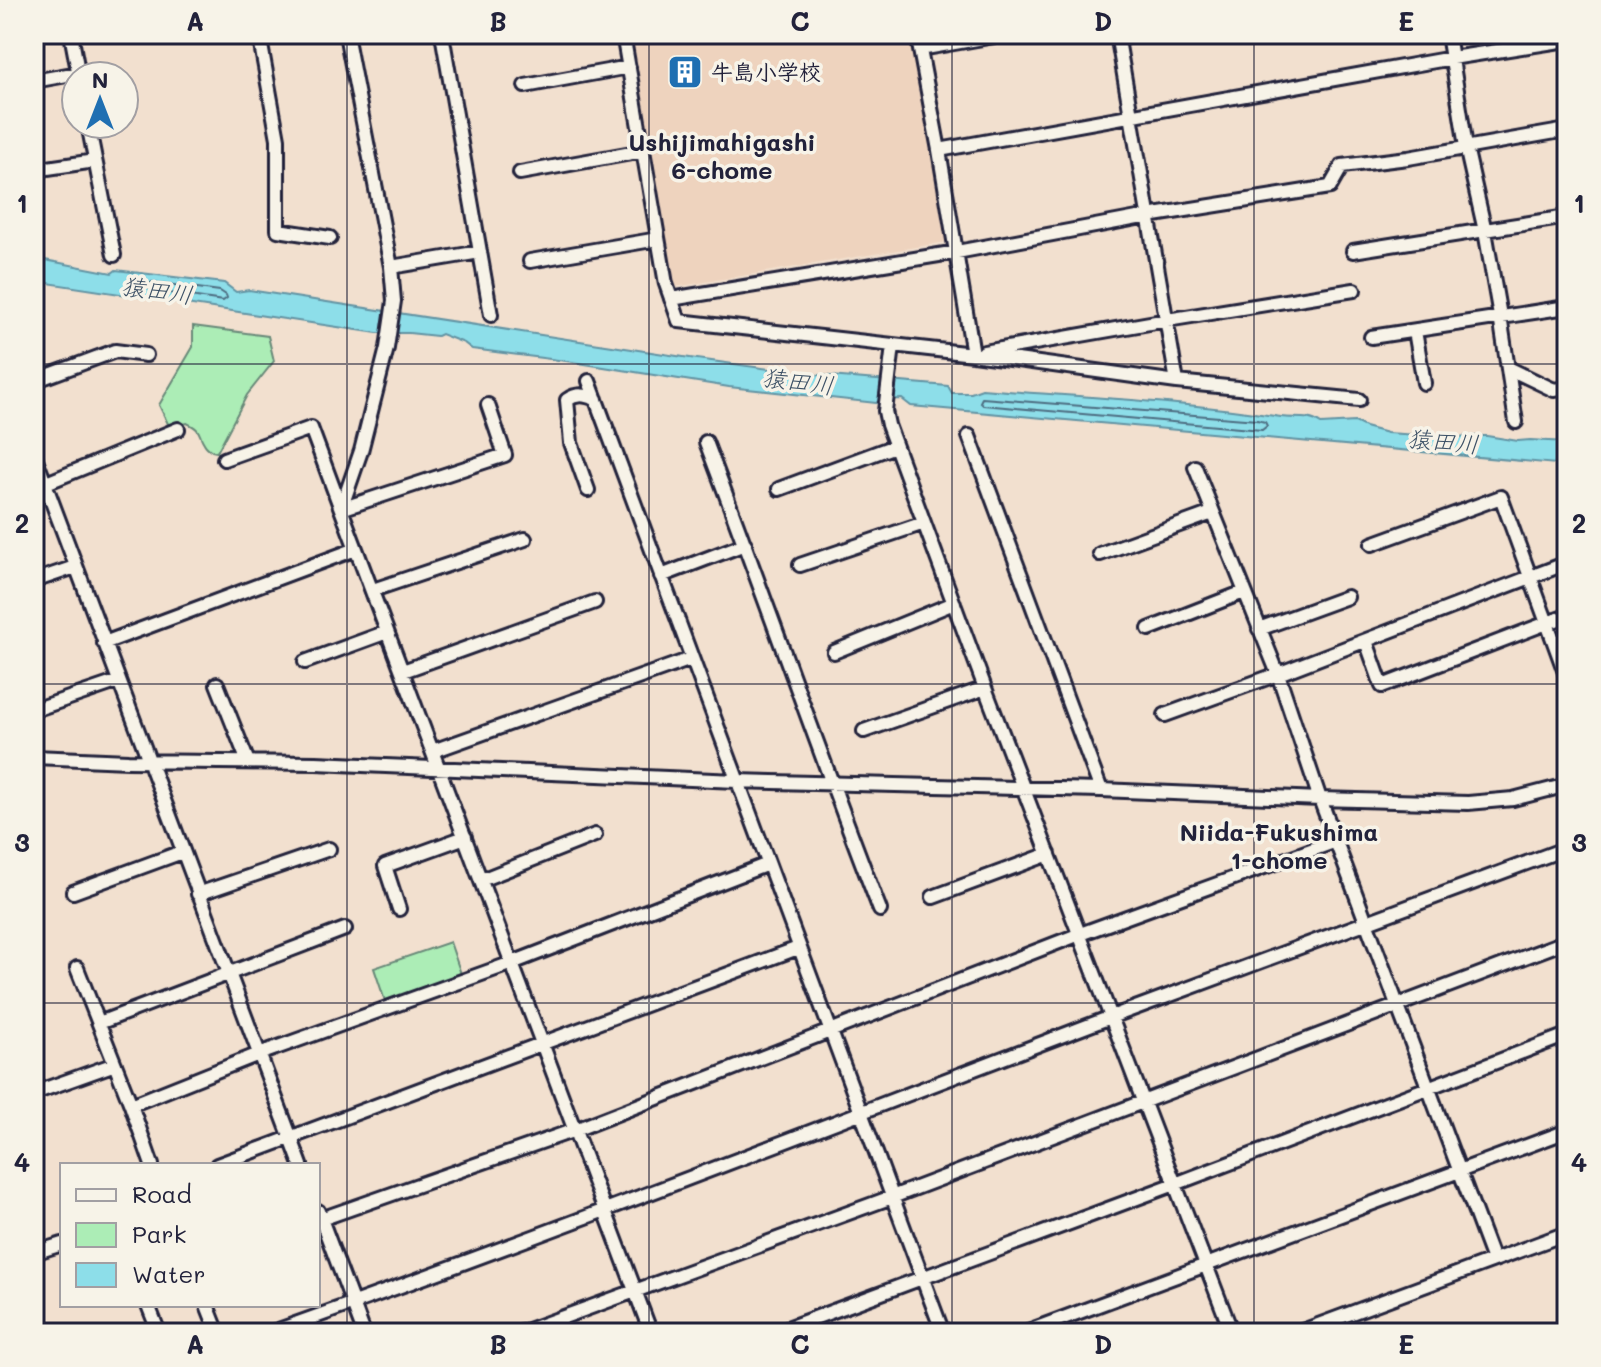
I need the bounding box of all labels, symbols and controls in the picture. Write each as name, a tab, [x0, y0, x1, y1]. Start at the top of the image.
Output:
text: A	[186, 4, 204, 38]
text: B	[489, 4, 507, 38]
text: C	[790, 4, 810, 38]
text: D	[1094, 4, 1112, 38]
text: E	[1398, 4, 1414, 38]
building icon: 牛島小学校	[666, 53, 704, 91]
place label: 牛島小学校	[711, 57, 821, 86]
north arrow	[60, 60, 140, 140]
text: N	[92, 65, 108, 94]
district label: Ushijimahigashi 6-chome	[628, 126, 816, 185]
text: 1	[16, 186, 28, 220]
text: 1	[1573, 186, 1585, 220]
water label: 猿田川	[119, 269, 195, 310]
water label: 猿田川	[761, 361, 836, 400]
water label: 猿田川	[1406, 422, 1480, 459]
text: 2	[15, 506, 29, 540]
text: 2	[1572, 506, 1586, 540]
district label: Niida-Fukushima 1-chome	[1180, 816, 1378, 875]
text: 3	[14, 825, 30, 859]
text: 3	[1571, 825, 1587, 859]
text: 4	[14, 1145, 30, 1179]
text: 4	[1571, 1145, 1587, 1179]
legend	[60, 1163, 320, 1307]
text: Road	[132, 1178, 192, 1209]
text: Park	[132, 1218, 186, 1249]
text: Water	[132, 1258, 206, 1289]
text: A	[186, 1327, 204, 1361]
text: B	[489, 1327, 507, 1361]
text: C	[790, 1327, 810, 1361]
text: D	[1094, 1327, 1112, 1361]
text: E	[1398, 1327, 1414, 1361]

